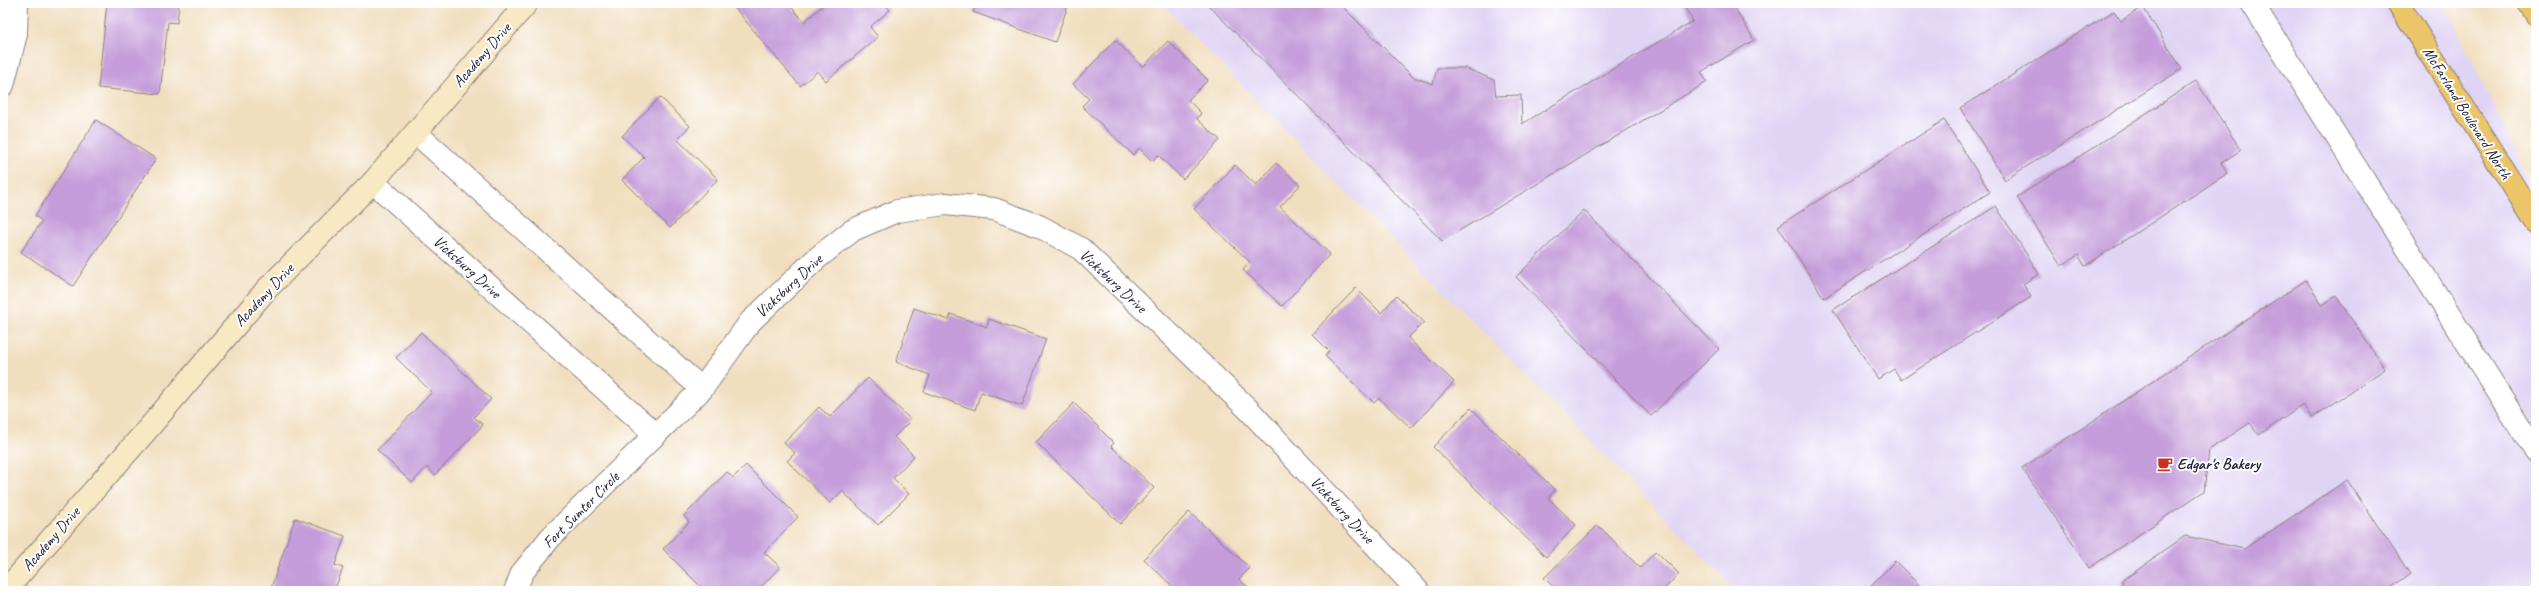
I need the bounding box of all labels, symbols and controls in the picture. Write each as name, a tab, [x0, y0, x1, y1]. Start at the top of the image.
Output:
street label: Academy Drive	[449, 17, 517, 91]
street label: McFarland Boulevard North	[2418, 43, 2516, 184]
street label: Vicksburg Drive	[429, 231, 506, 304]
street label: Vicksburg Drive	[1075, 245, 1152, 318]
street label: Vicksburg Drive	[751, 249, 828, 322]
street label: Academy Drive	[230, 258, 299, 331]
place label: Edgar's Bakery	[2177, 454, 2262, 474]
cafe icon: Edgar's Bakery	[2156, 455, 2174, 473]
street label: Fort Sumter Circle	[539, 466, 625, 552]
street label: Vicksburg Drive	[1306, 472, 1379, 549]
street label: Academy Drive	[18, 501, 86, 575]

